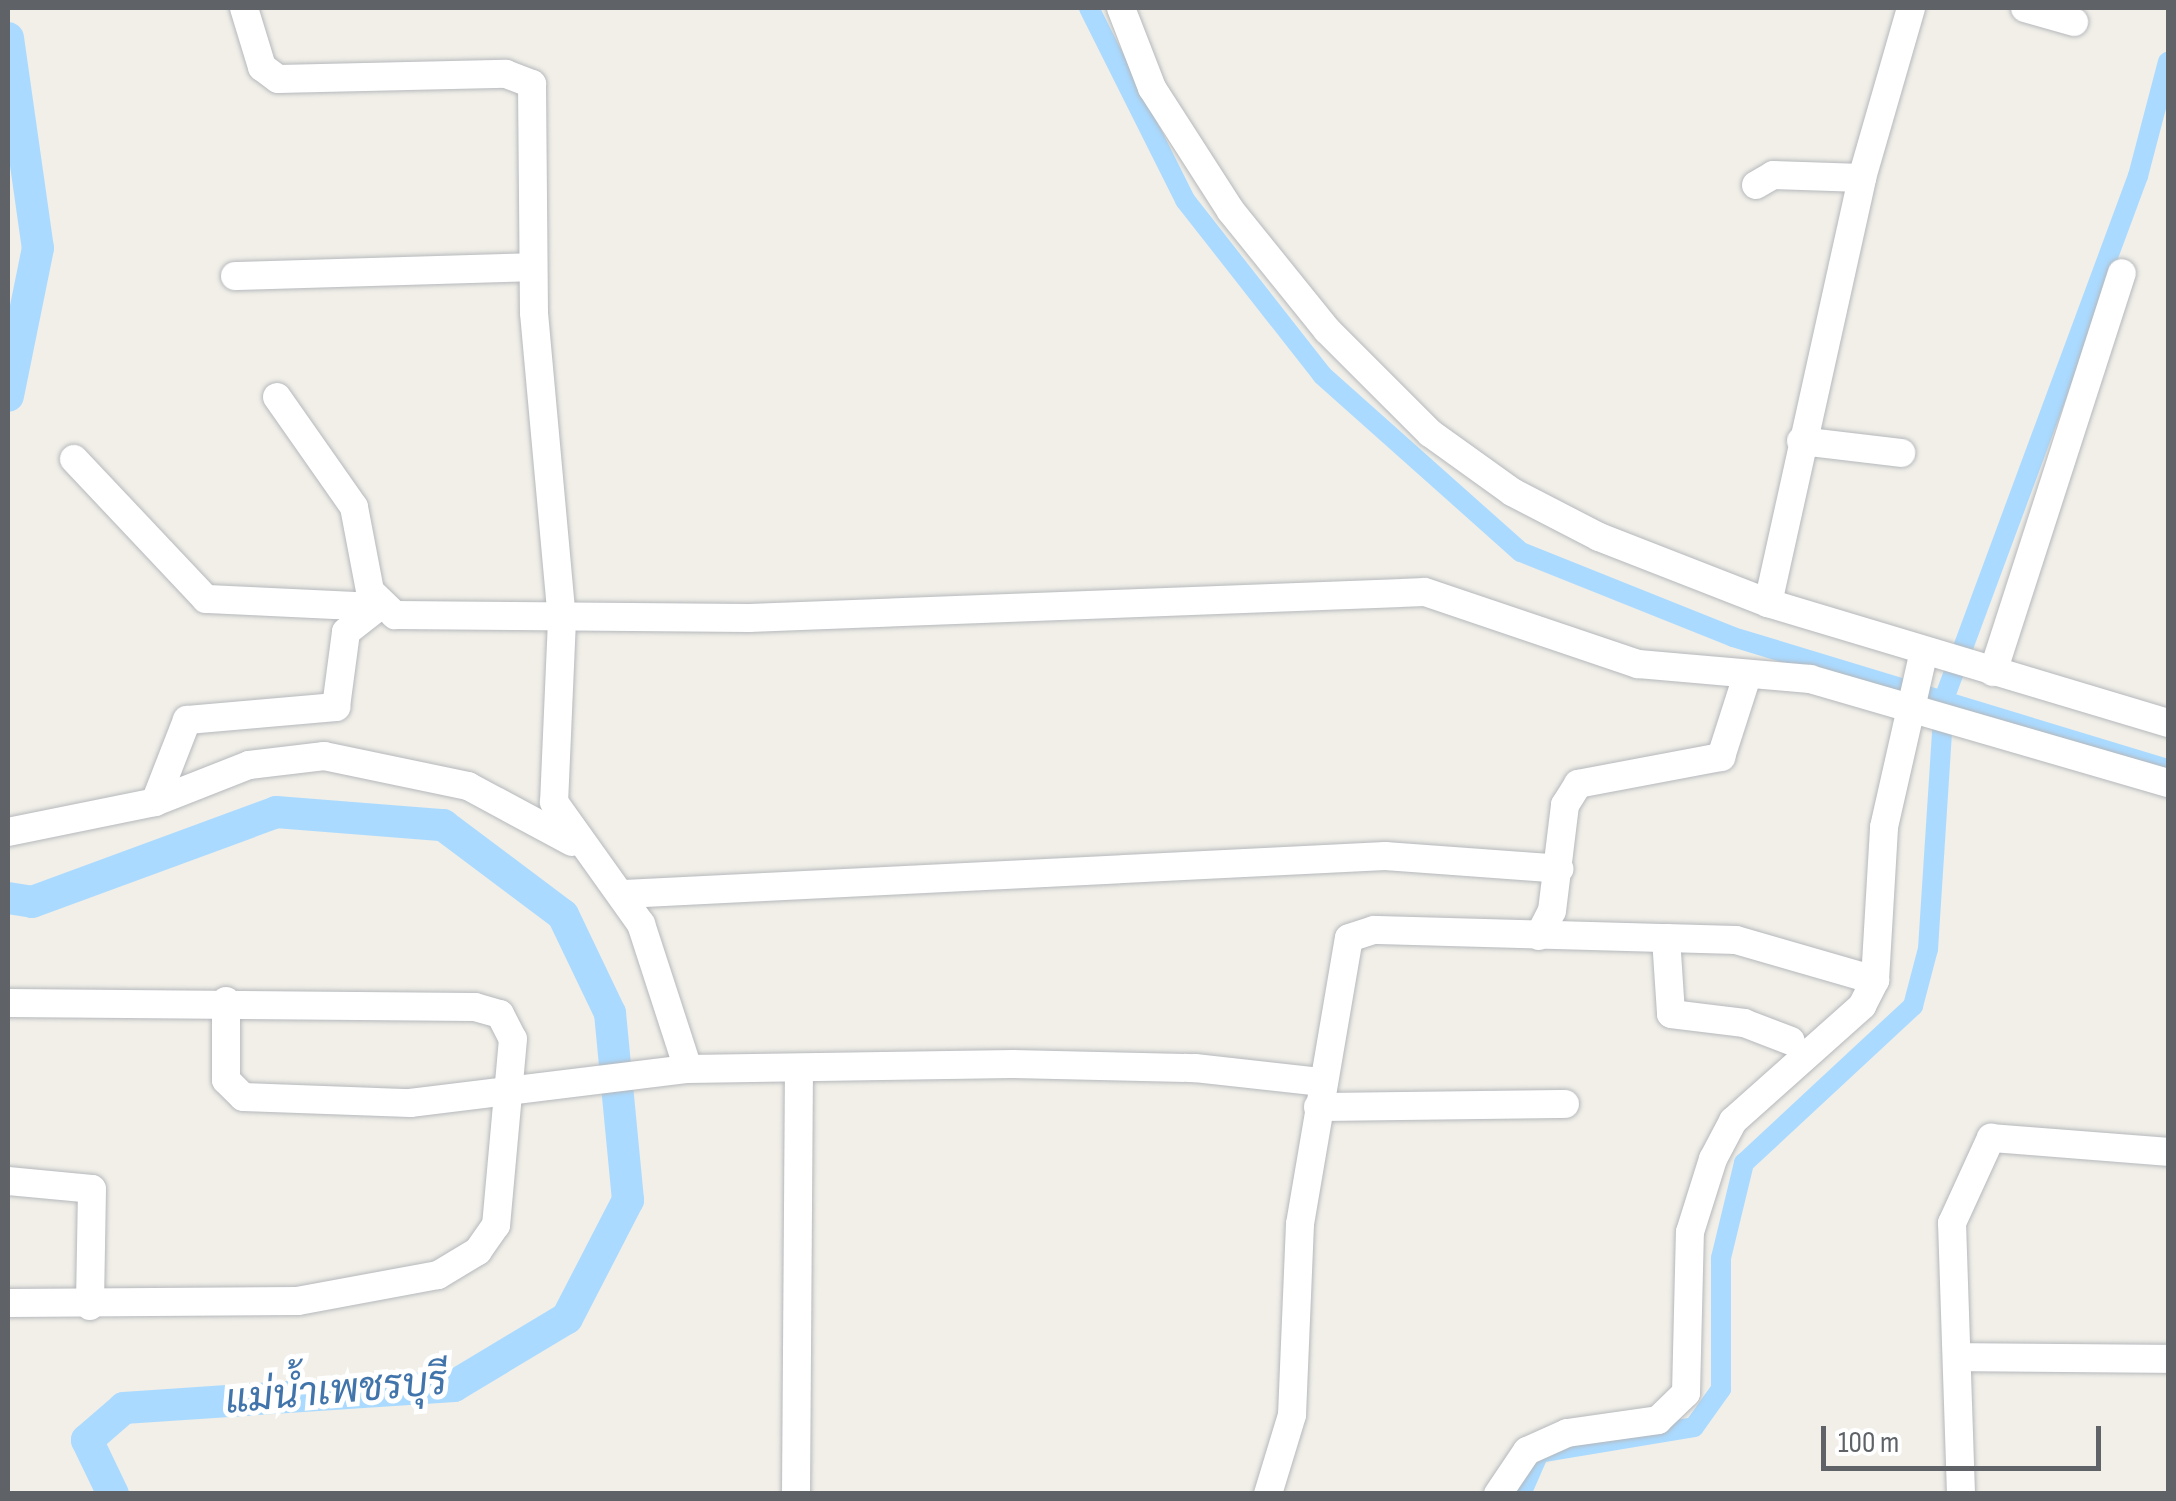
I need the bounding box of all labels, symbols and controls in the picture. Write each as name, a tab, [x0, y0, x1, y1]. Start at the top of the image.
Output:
water label: แม่น้ำเพชรบุรี	[223, 1357, 449, 1425]
scale bar	[1826, 1406, 2106, 1468]
text: 100 m	[1838, 1425, 1899, 1461]

